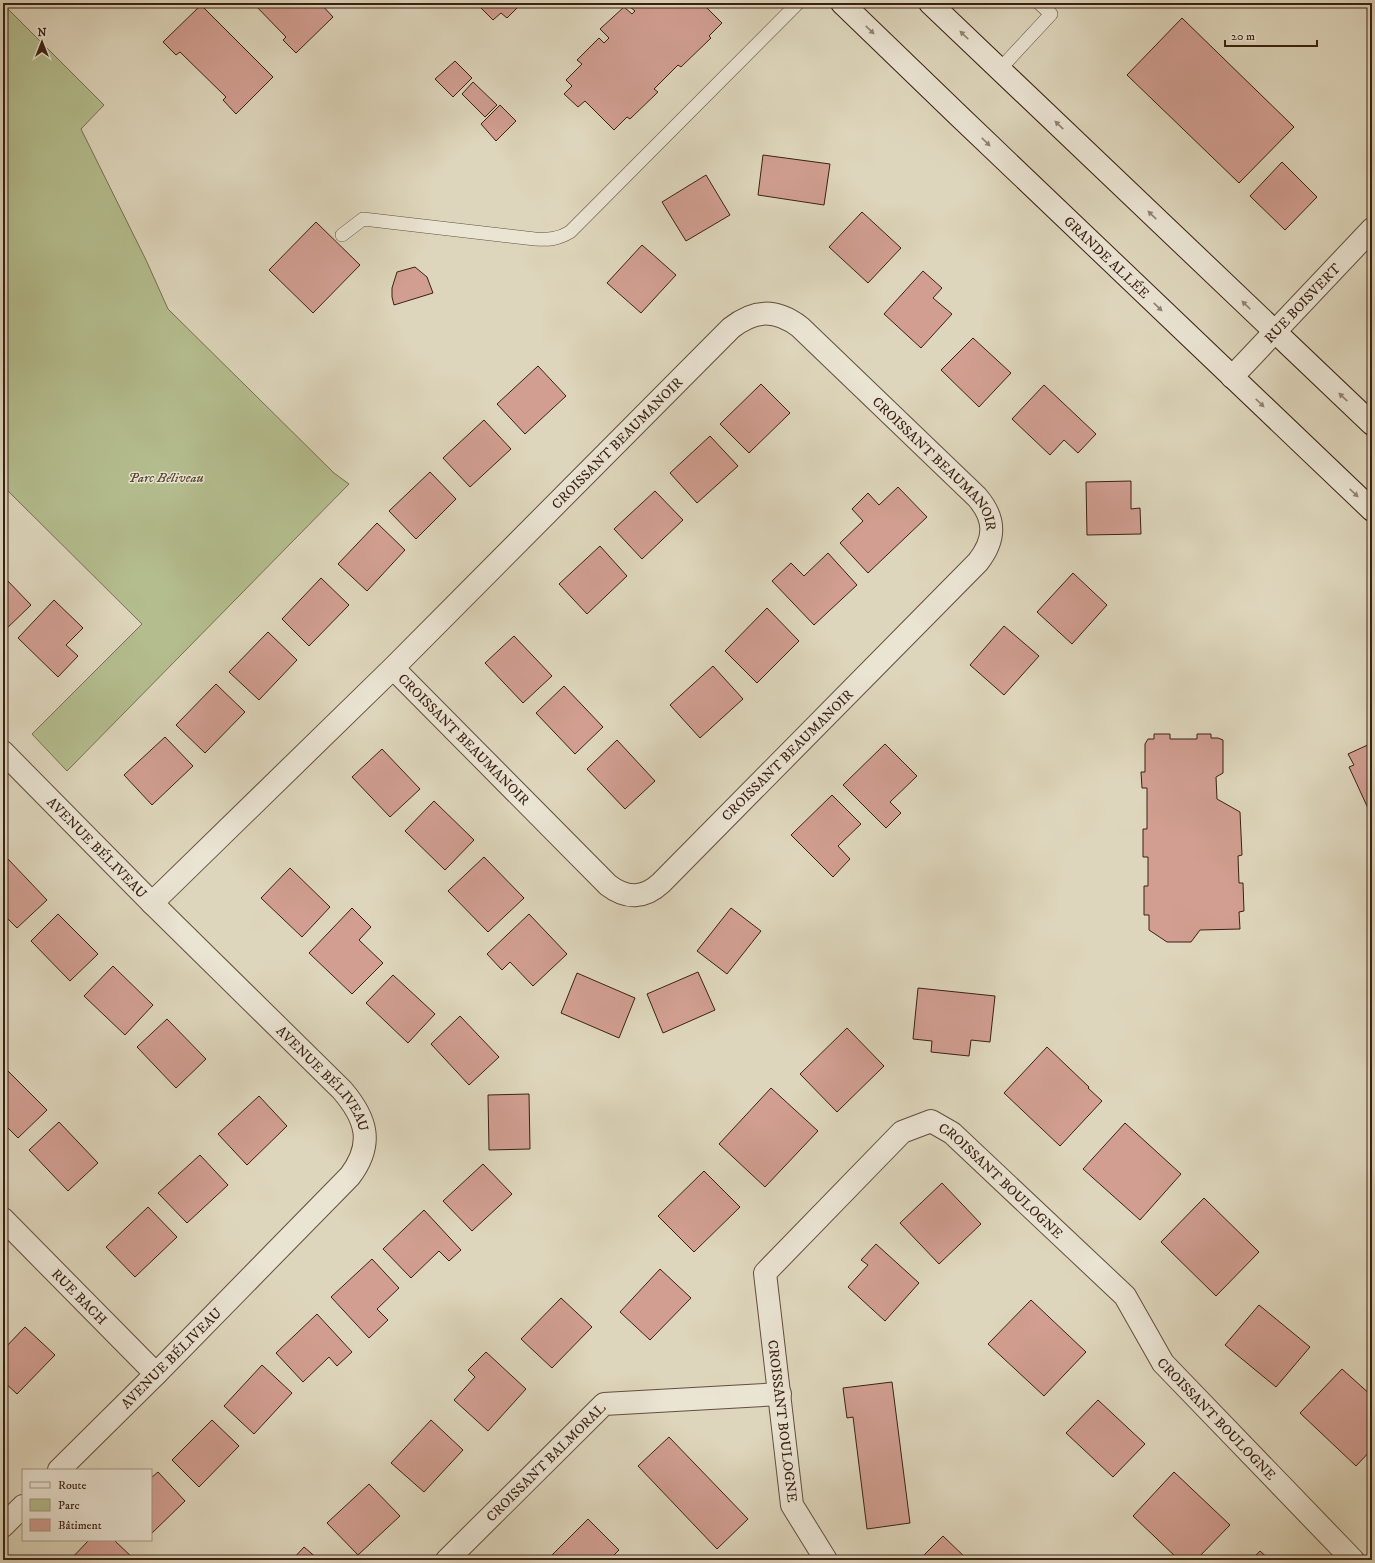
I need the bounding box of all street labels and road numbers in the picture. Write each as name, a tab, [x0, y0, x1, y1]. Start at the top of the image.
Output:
street label: GRANDE ALLÉE	[1060, 213, 1153, 303]
street label: RUE BOISVERT	[1261, 260, 1345, 347]
street label: CROISSANT BEAUMANOIR	[548, 373, 687, 513]
street label: CROISSANT BEAUMANOIR	[868, 393, 1000, 532]
street label: CROISSANT BEAUMANOIR	[394, 670, 533, 810]
street label: CROISSANT BEAUMANOIR	[718, 686, 858, 825]
street label: AVENUE BÉLIVEAU	[42, 794, 151, 903]
street label: AVENUE BÉLIVEAU	[272, 1022, 372, 1134]
street label: CROISSANT BOULOGNE	[935, 1119, 1067, 1243]
street label: RUE BACH	[47, 1265, 111, 1329]
street label: AVENUE BÉLIVEAU	[117, 1304, 226, 1413]
street label: CROISSANT BOULOGNE	[763, 1339, 801, 1503]
street label: CROISSANT BOULOGNE	[1153, 1354, 1279, 1484]
street label: CROISSANT BALMORAL	[483, 1399, 610, 1526]

